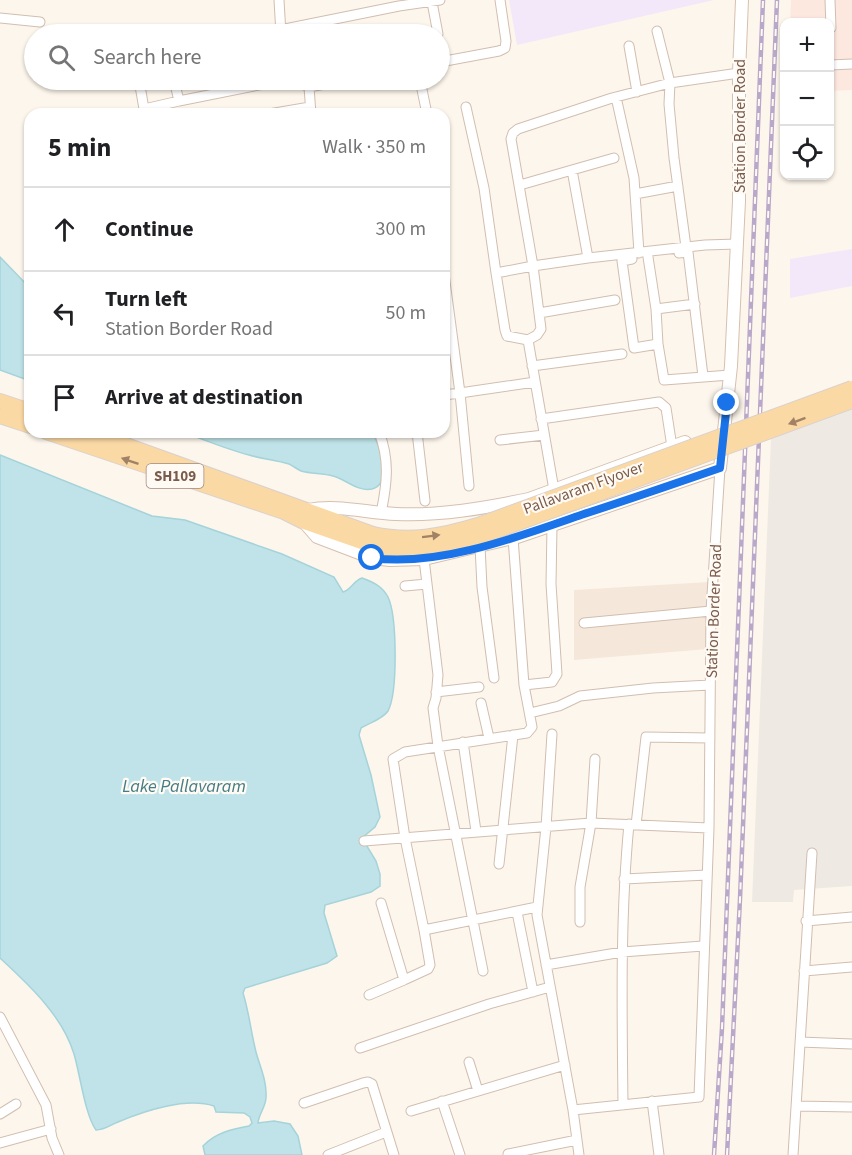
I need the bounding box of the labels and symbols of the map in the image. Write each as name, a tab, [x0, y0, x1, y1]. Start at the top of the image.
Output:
street label: Station Border Road	[729, 59, 751, 193]
route end	[713, 389, 739, 415]
one-way arrow	[788, 416, 806, 426]
one-way arrow	[121, 455, 139, 465]
street label: Pallavaram Flyover	[520, 456, 647, 520]
road number: SH109	[146, 464, 204, 488]
one-way arrow	[421, 532, 440, 541]
street label: Station Border Road	[701, 543, 727, 679]
route start	[358, 544, 384, 570]
water label: Lake Pallavaram	[122, 774, 246, 799]

